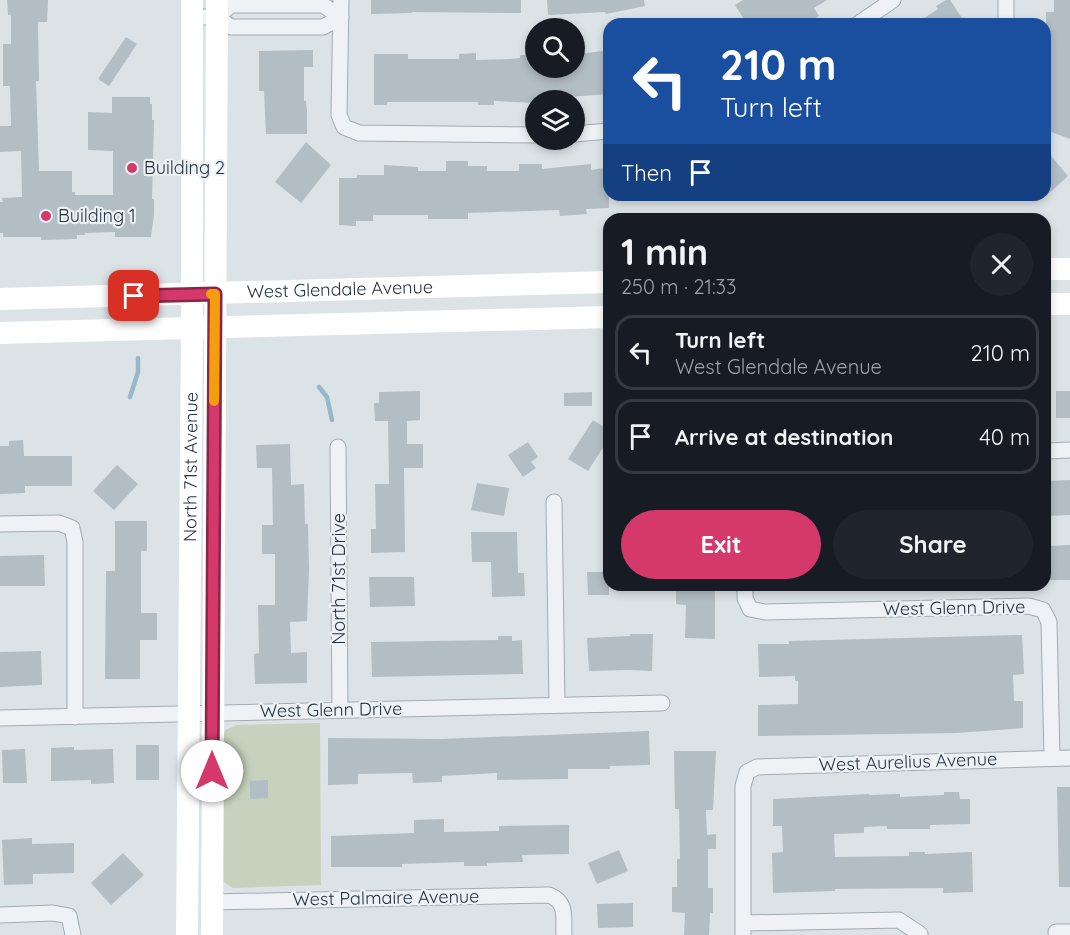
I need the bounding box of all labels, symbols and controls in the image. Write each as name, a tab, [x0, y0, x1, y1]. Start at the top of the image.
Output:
map controls	[525, 18, 585, 150]
button: search	[525, 18, 585, 78]
text: 210 m	[720, 38, 837, 91]
icon: left	[621, 42, 699, 120]
button: layers	[525, 90, 585, 150]
text: Turn left	[720, 90, 822, 124]
place label: Building 2	[144, 156, 225, 179]
icon: arrive	[684, 156, 717, 189]
text: Then	[621, 159, 672, 187]
marker: Building 2	[125, 161, 139, 175]
place label: Building 1	[58, 204, 136, 227]
marker: Building 1	[39, 209, 53, 223]
text: 1 min	[621, 229, 708, 274]
button: close	[970, 233, 1033, 296]
pin	[108, 270, 159, 321]
text: 250 m · 21:33	[621, 274, 737, 299]
street label: West Glendale Avenue	[246, 275, 433, 303]
icon: arrive	[117, 279, 150, 312]
text: Turn left	[675, 326, 765, 354]
icon: left	[624, 336, 657, 369]
text: 210 m	[971, 339, 1030, 367]
text: West Glendale Avenue	[675, 354, 882, 379]
street label: North 71st Avenue	[178, 392, 202, 542]
icon: arrive	[624, 420, 657, 453]
text: Arrive at destination	[675, 423, 893, 451]
text: 40 m	[979, 423, 1030, 451]
button: Exit	[621, 510, 821, 579]
button: Share	[833, 510, 1033, 579]
street label: North 71st Drive	[327, 513, 350, 645]
street label: West Glenn Drive	[883, 595, 1025, 620]
street label: West Glenn Drive	[260, 697, 402, 722]
position arrow	[180, 739, 244, 803]
street label: West Aurelius Avenue	[818, 747, 997, 776]
street label: West Palmaire Avenue	[292, 884, 480, 911]

